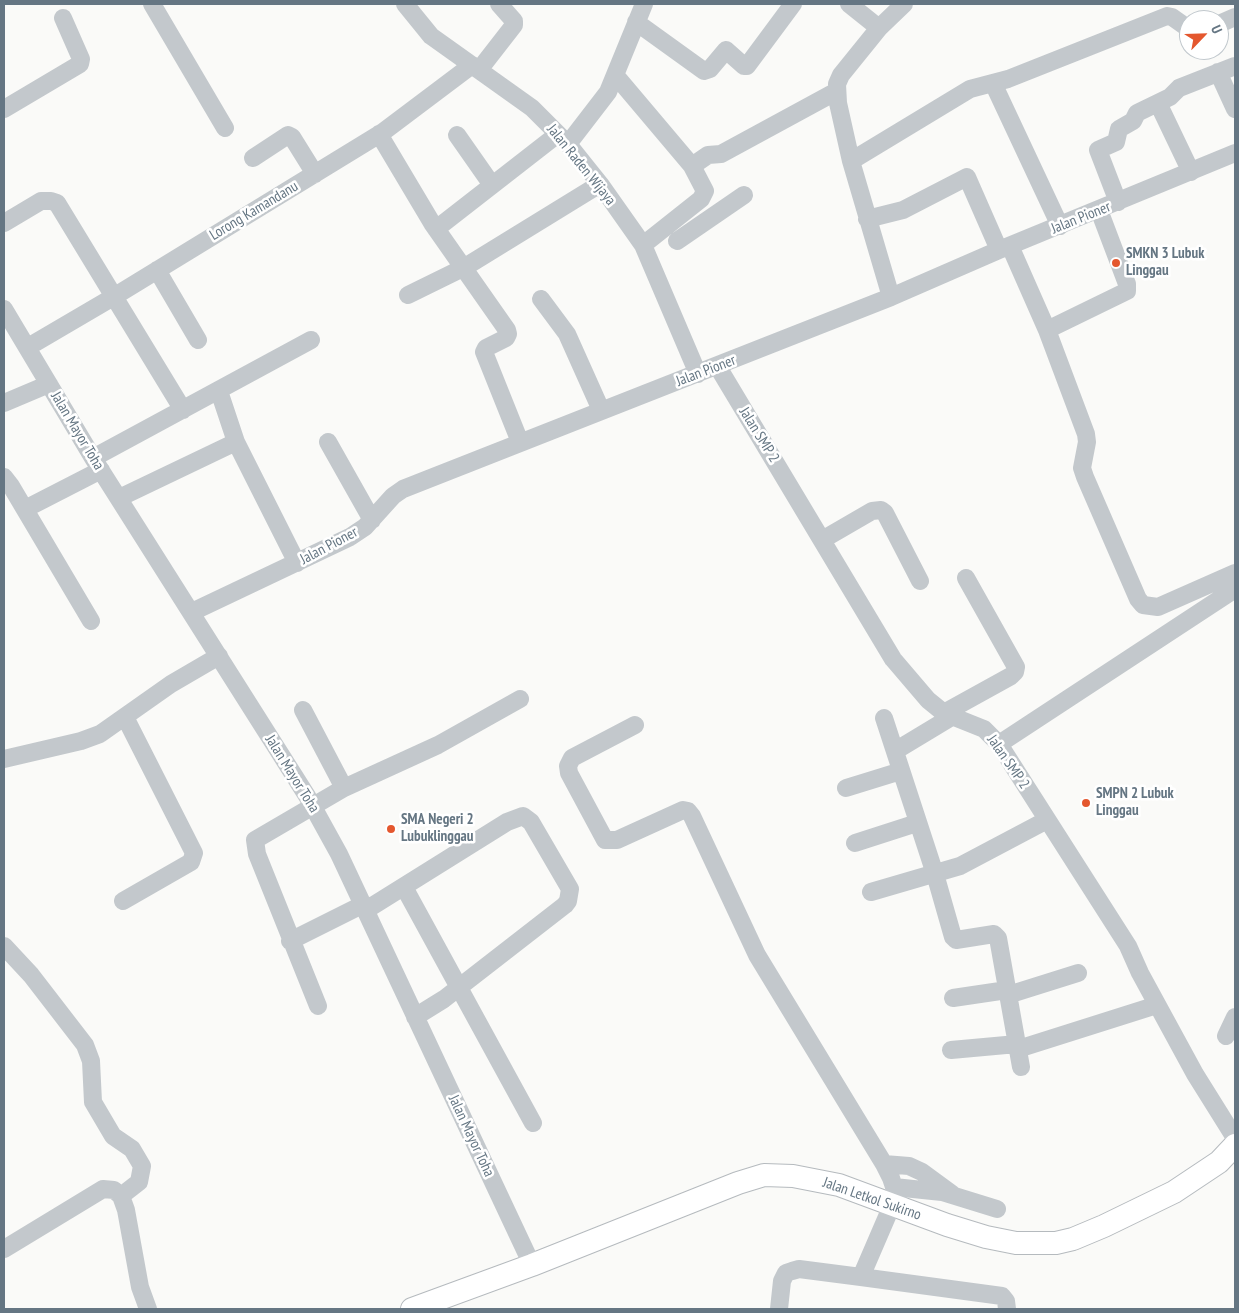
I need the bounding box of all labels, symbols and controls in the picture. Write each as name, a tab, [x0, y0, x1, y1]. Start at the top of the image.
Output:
north arrow	[1179, 10, 1229, 60]
text: U	[1207, 22, 1226, 36]
street label: Jalan Raden Wijaya	[543, 121, 619, 209]
street label: Lorong Kamandanu	[207, 178, 301, 244]
street label: Jalan Pioner	[1049, 198, 1113, 238]
place label: SMKN 3 Lubuk Linggau	[1126, 245, 1204, 280]
marker: SMKN 3 Lubuk Linggau	[1110, 257, 1122, 269]
street label: Jalan Pioner	[674, 351, 738, 391]
street label: Jalan Mayor Toha	[47, 389, 107, 473]
street label: Jalan SMP 2	[735, 404, 783, 466]
street label: Jalan Pioner	[297, 523, 361, 569]
street label: Jalan Mayor Toha	[261, 732, 323, 816]
street label: Jalan SMP 2	[983, 732, 1033, 792]
place label: SMPN 2 Lubuk Linggau	[1096, 785, 1174, 820]
marker: SMPN 2 Lubuk Linggau	[1080, 797, 1092, 809]
place label: SMA Negeri 2 Lubuklinggau	[401, 811, 474, 846]
marker: SMA Negeri 2 Lubuklinggau	[385, 823, 397, 835]
street label: Jalan Mayor Toha	[444, 1092, 498, 1180]
street label: Jalan Letkol Sukirno	[820, 1174, 924, 1224]

